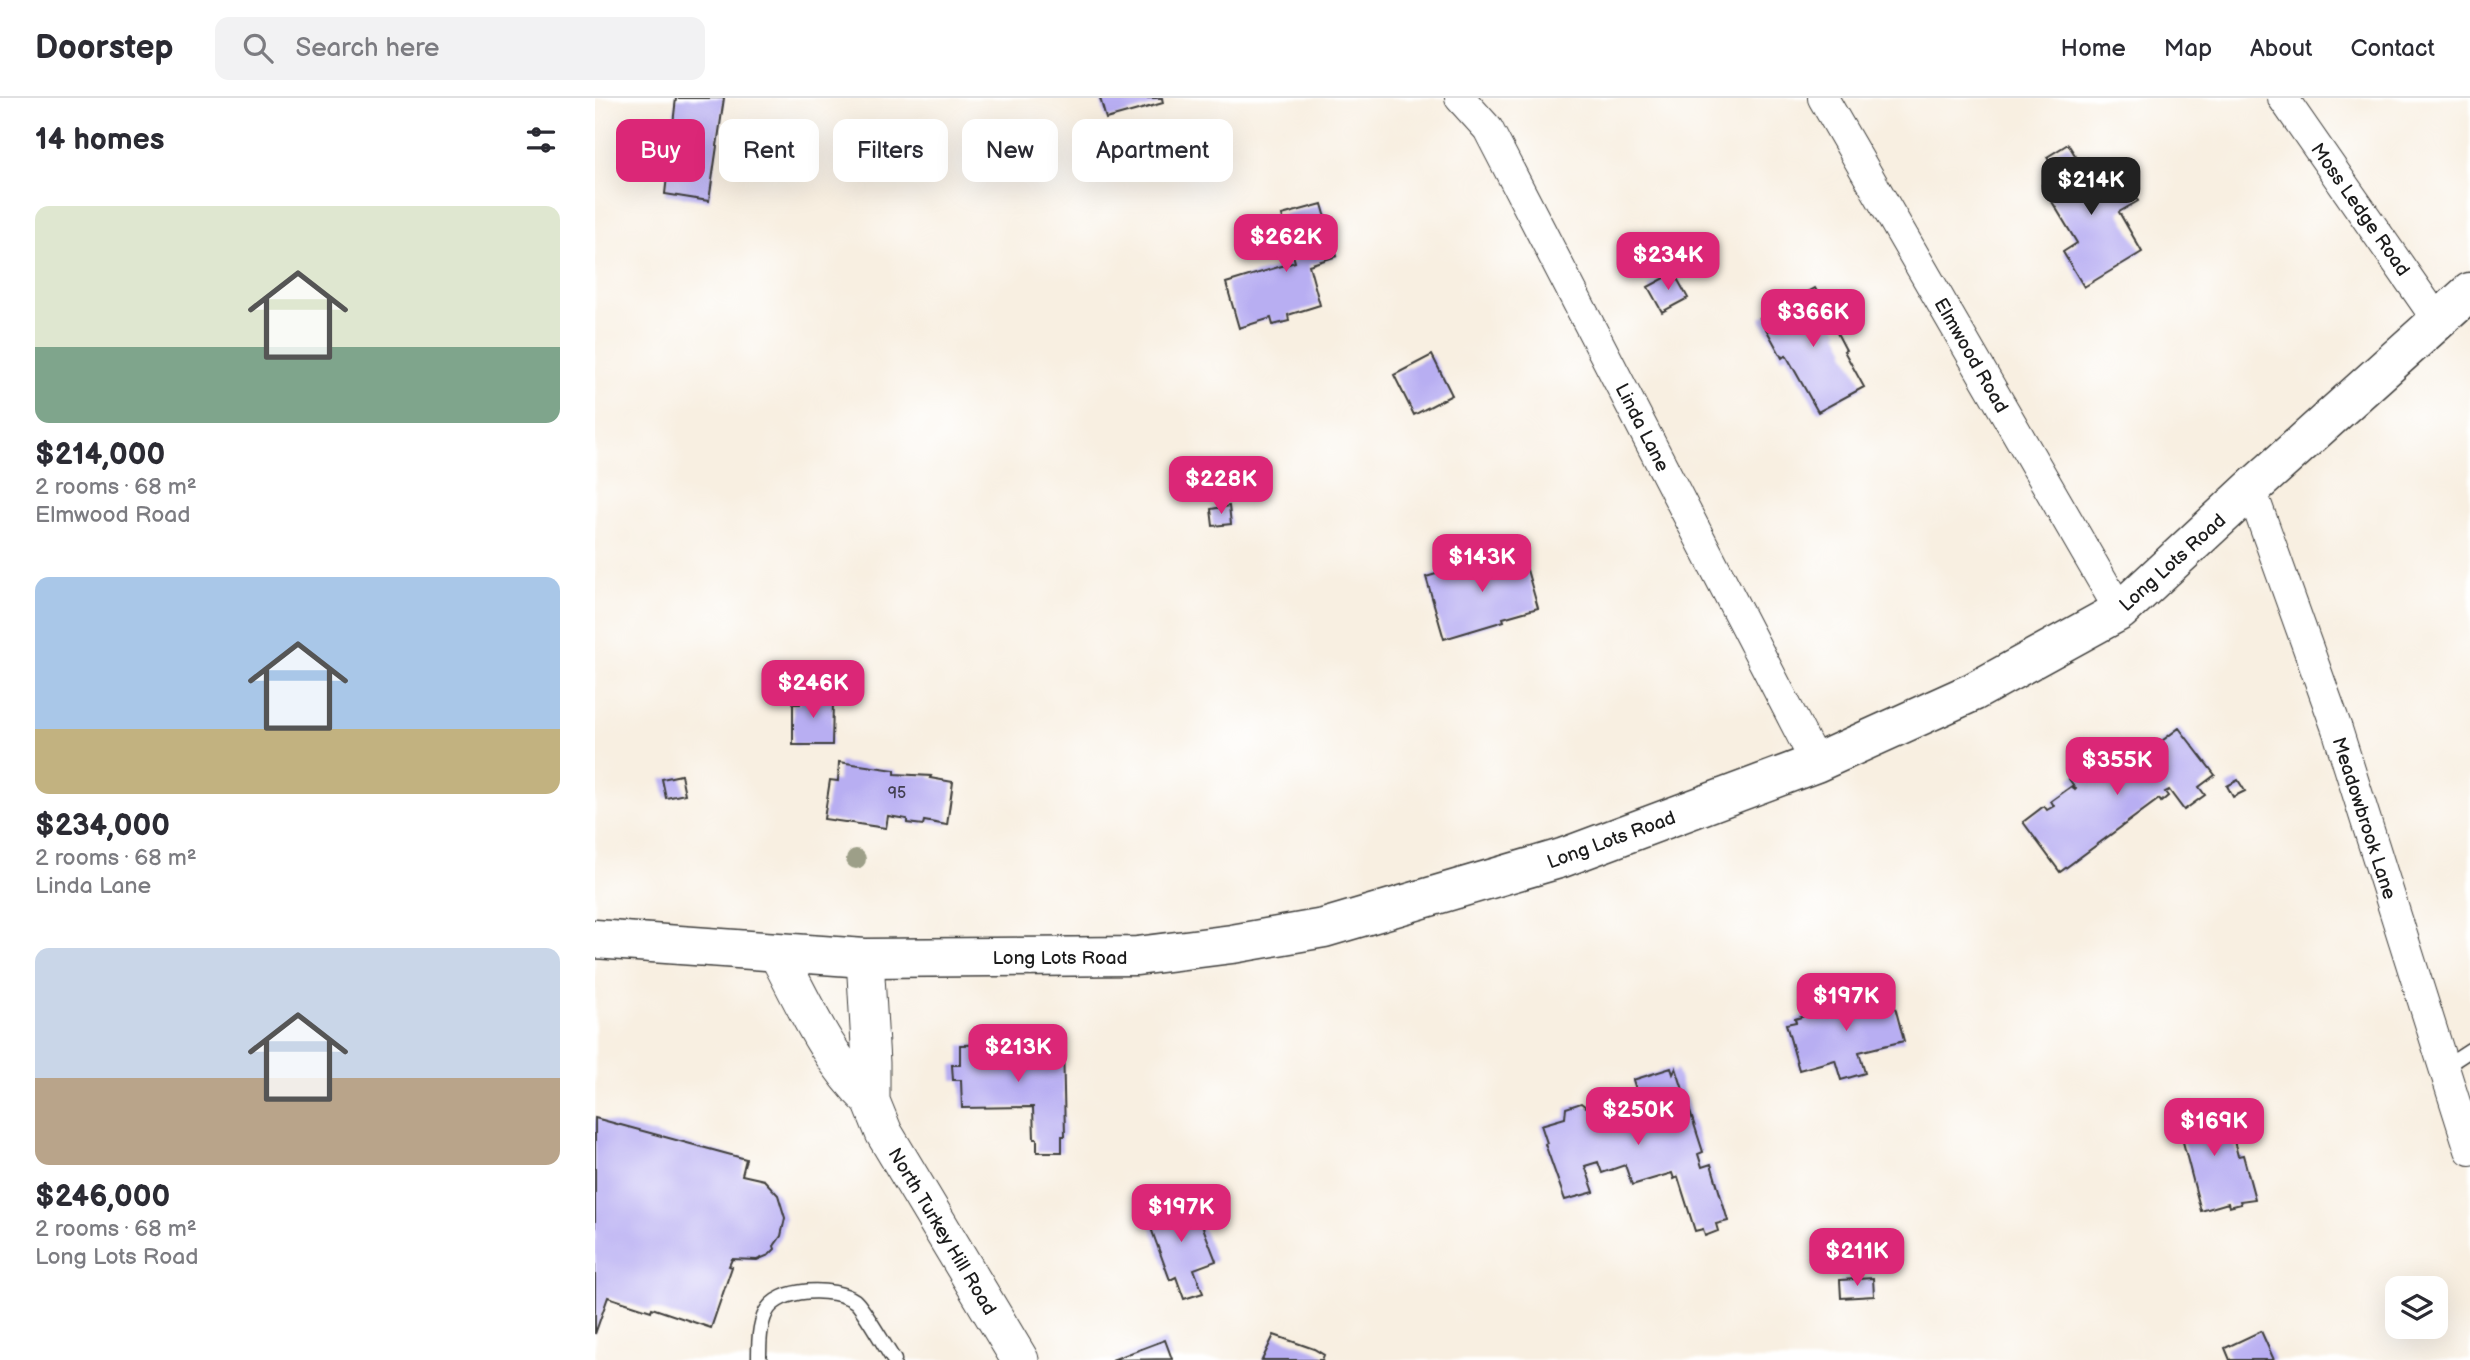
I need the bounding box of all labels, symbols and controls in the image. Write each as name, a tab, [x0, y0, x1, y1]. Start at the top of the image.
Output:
search box	[215, 17, 705, 80]
text: Doorstep	[35, 28, 173, 68]
icon: search	[239, 29, 277, 67]
text: Search here	[295, 33, 439, 64]
text: Home	[2061, 34, 2126, 63]
text: Map	[2164, 34, 2212, 63]
text: About	[2250, 34, 2312, 63]
text: Contact	[2350, 34, 2435, 63]
chip: Buy	[616, 119, 705, 182]
chip: Rent	[719, 119, 819, 182]
chip: Filters	[833, 119, 948, 182]
chip: New	[962, 119, 1058, 182]
chip: Apartment	[1072, 119, 1233, 182]
icon: filters	[522, 121, 560, 159]
text: 14 homes	[35, 122, 164, 158]
street label: Moss Ledge Road	[2305, 139, 2414, 281]
pin: $214K	[2042, 158, 2140, 217]
text: $214K	[2057, 166, 2125, 194]
pin: $262K	[1237, 214, 1335, 274]
text: $262K	[1250, 223, 1322, 251]
pin: $234K	[1619, 232, 1717, 292]
text: $234K	[1633, 241, 1703, 269]
icon: home	[235, 252, 361, 378]
pin: $366K	[1764, 289, 1862, 349]
street label: Elmwood Road	[1929, 294, 2013, 417]
text: $366K	[1777, 298, 1849, 326]
street label: Linda Lane	[1610, 380, 1674, 476]
text: $214,000	[35, 437, 165, 473]
pin: $228K	[1172, 456, 1270, 516]
text: $228K	[1185, 465, 1257, 493]
text: 2 rooms · 68 m²	[35, 473, 197, 501]
text: Elmwood Road	[35, 501, 191, 529]
street label: Long Lots Road	[2115, 509, 2231, 617]
pin: $143K	[1433, 534, 1531, 594]
text: $143K	[1448, 543, 1516, 571]
icon: home	[235, 623, 361, 749]
pin: $246K	[764, 660, 862, 720]
text: $246K	[777, 669, 849, 697]
street label: Meadowbrook Lane	[2327, 735, 2401, 902]
pin: $355K	[2068, 738, 2166, 797]
text: $355K	[2082, 746, 2152, 774]
house number: 95	[888, 784, 906, 803]
street label: Long Lots Road	[1544, 807, 1679, 874]
text: $234,000	[35, 808, 170, 844]
text: 2 rooms · 68 m²	[35, 844, 197, 872]
text: Linda Lane	[35, 872, 151, 900]
street label: Long Lots Road	[993, 947, 1128, 970]
pin: $197K	[1797, 974, 1895, 1033]
text: $197K	[1813, 982, 1879, 1010]
icon: home	[235, 994, 361, 1120]
pin: $213K	[969, 1024, 1067, 1084]
text: $213K	[984, 1033, 1052, 1061]
pin: $250K	[1589, 1088, 1687, 1147]
text: $250K	[1602, 1096, 1674, 1124]
pin: $169K	[2165, 1098, 2263, 1158]
text: $169K	[2180, 1107, 2248, 1135]
street label: North Turkey Hill Road	[883, 1144, 1001, 1320]
text: $246,000	[35, 1179, 170, 1215]
pin: $197K	[1132, 1184, 1230, 1244]
text: $197K	[1148, 1193, 1214, 1221]
text: 2 rooms · 68 m²	[35, 1215, 197, 1243]
pin: $211K	[1808, 1228, 1906, 1288]
text: $211K	[1825, 1237, 1889, 1265]
text: Long Lots Road	[35, 1243, 198, 1271]
map controls	[2385, 1276, 2448, 1339]
button: layers	[2385, 1276, 2448, 1339]

